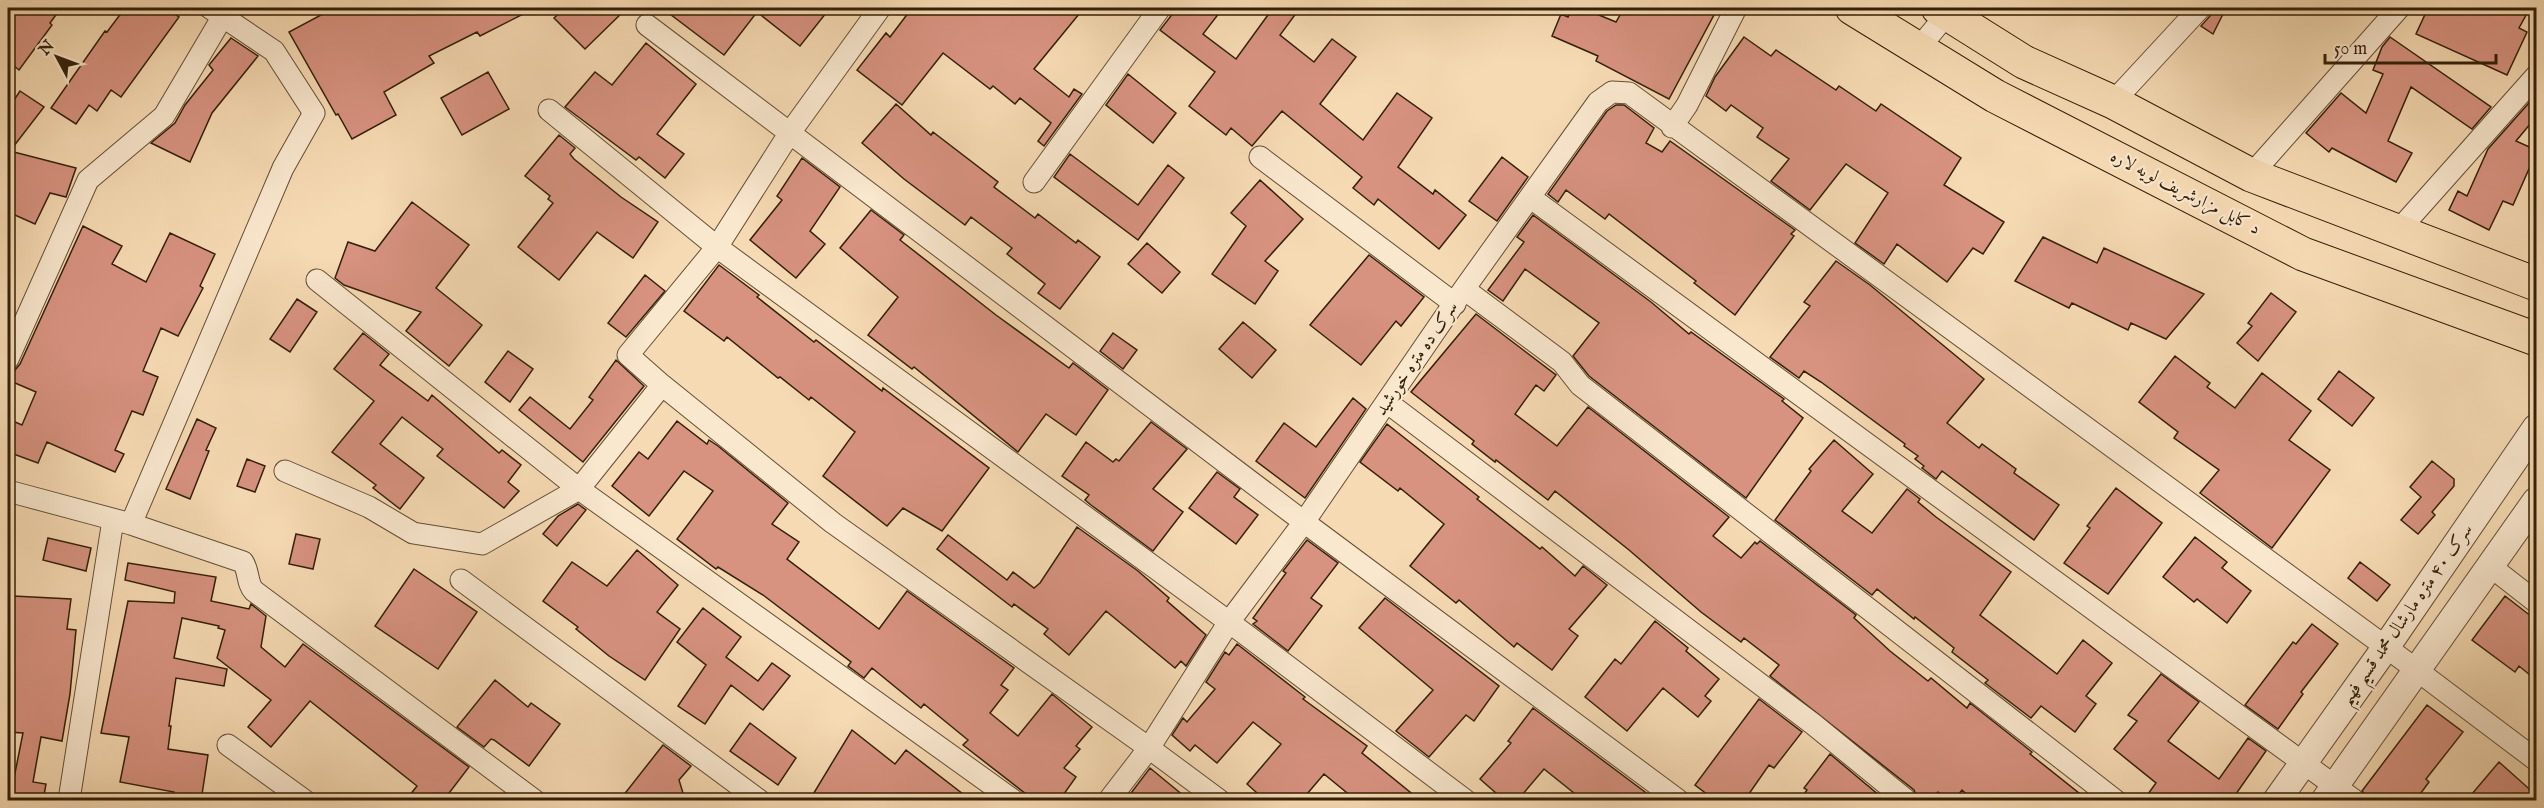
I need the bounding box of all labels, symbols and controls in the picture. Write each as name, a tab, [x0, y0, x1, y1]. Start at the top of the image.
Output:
north arrow	[27, 27, 87, 87]
scale bar	[2325, 27, 2496, 65]
text: N	[34, 37, 59, 61]
text: 50 m	[2334, 38, 2367, 61]
street label: د کابل مزارشریف لویه لاره	[2106, 145, 2264, 241]
street label: سرک ده متره خورشید	[1370, 297, 1464, 421]
street label: سرک ۴۰ متره مارشال محمد قسیم فهیم	[2335, 520, 2483, 713]

